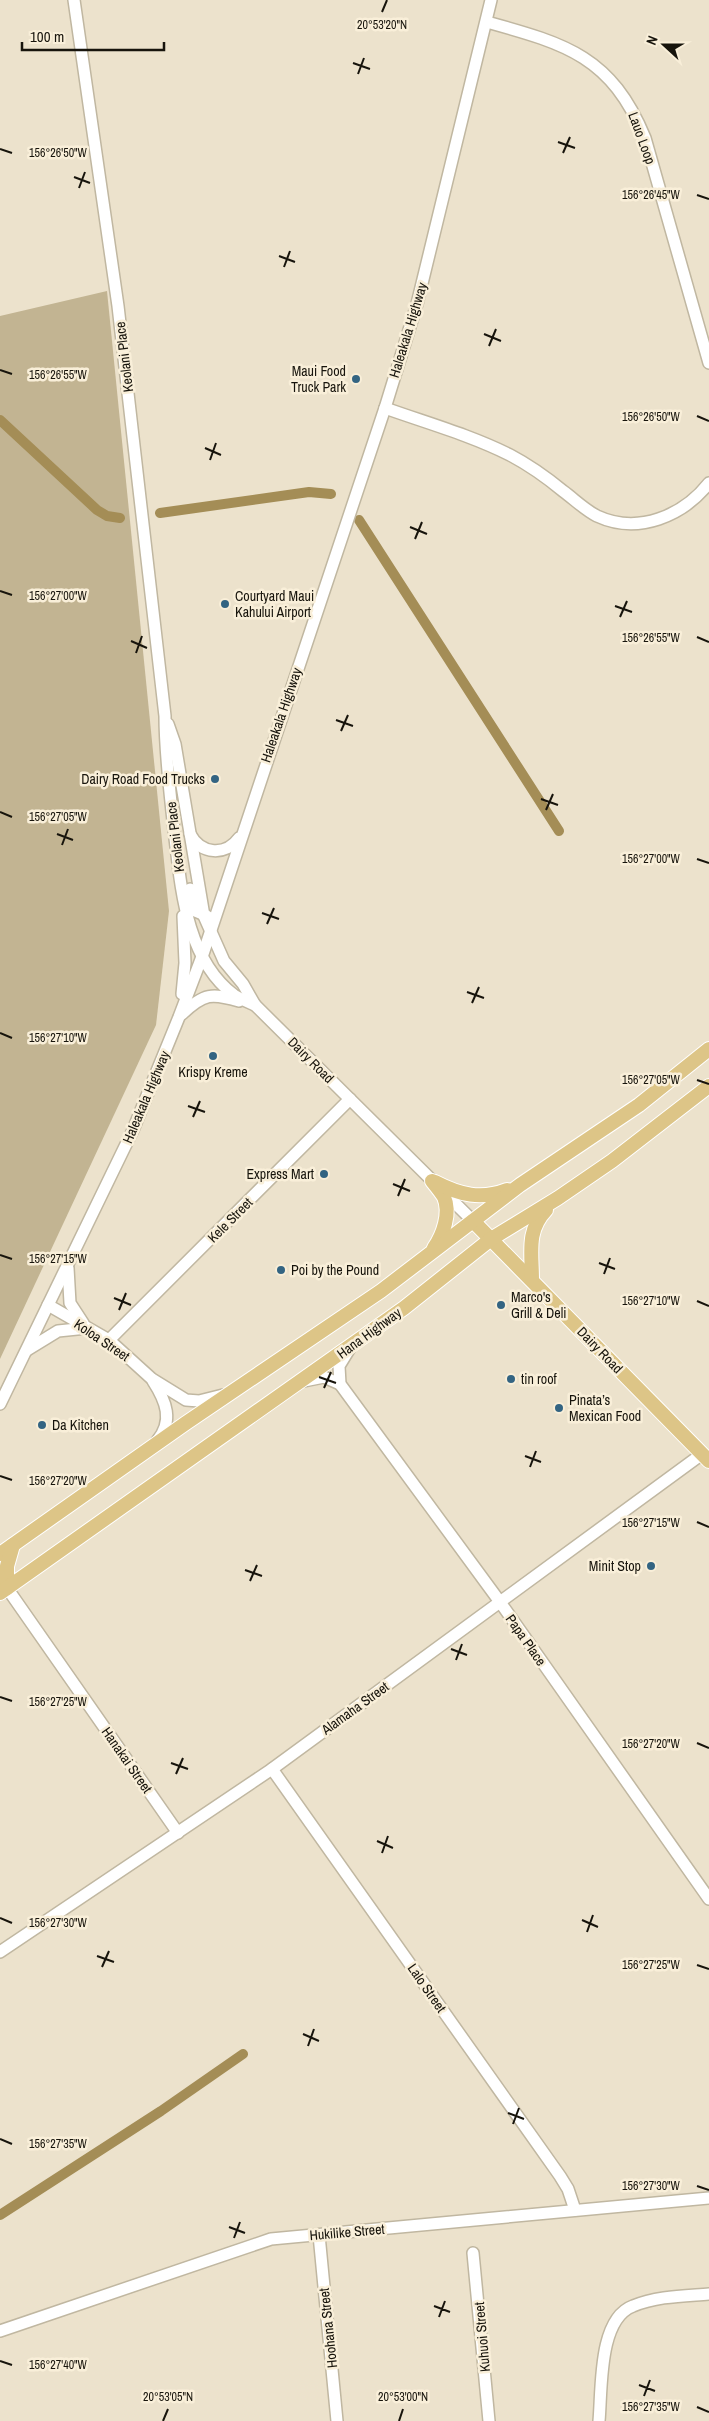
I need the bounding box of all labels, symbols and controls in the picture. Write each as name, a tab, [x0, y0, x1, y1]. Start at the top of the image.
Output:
text: 20°53'20"N	[357, 17, 407, 33]
scale bar	[22, 20, 165, 52]
north arrow	[639, 20, 689, 70]
text: 100 m	[30, 26, 64, 47]
text: N	[642, 33, 662, 47]
street label: Lauo Loop	[624, 109, 660, 167]
text: 156°26'50"W	[29, 145, 88, 161]
text: 156°26'45"W	[622, 187, 681, 203]
street label: Haleakala Highway	[385, 280, 431, 380]
street label: Keolani Place	[111, 321, 137, 393]
place label: Maui Food Truck Park	[291, 362, 346, 396]
text: 156°26'55"W	[29, 367, 88, 383]
marker: Maui Food Truck Park	[350, 373, 362, 385]
text: 156°26'50"W	[622, 409, 681, 425]
place label: Courtyard Maui Kahului Airport	[235, 587, 314, 621]
text: 156°27'00"W	[29, 588, 88, 604]
marker: Courtyard Maui Kahului Airport	[219, 598, 231, 610]
text: 156°26'55"W	[622, 630, 681, 646]
street label: Haleakala Highway	[256, 665, 306, 765]
place label: Dairy Road Food Trucks	[81, 770, 205, 788]
marker: Dairy Road Food Trucks	[209, 773, 221, 785]
street label: Keolani Place	[162, 801, 188, 873]
text: 156°27'05"W	[29, 809, 88, 825]
text: 156°27'00"W	[622, 851, 681, 867]
text: 156°27'10"W	[29, 1030, 88, 1046]
street label: Dairy Road	[284, 1033, 338, 1087]
street label: Haleakala Highway	[118, 1048, 174, 1146]
marker: Krispy Kreme	[207, 1050, 219, 1062]
place label: Krispy Kreme	[178, 1063, 248, 1081]
text: 156°27'05"W	[622, 1072, 681, 1088]
place label: Express Mart	[246, 1165, 314, 1183]
marker: Express Mart	[318, 1168, 330, 1180]
street label: Kele Street	[204, 1194, 256, 1246]
text: 156°27'15"W	[29, 1251, 88, 1267]
place label: Poi by the Pound	[291, 1261, 379, 1279]
marker: Poi by the Pound	[275, 1264, 287, 1276]
place label: Marco's Grill & Deli	[511, 1288, 567, 1322]
text: 156°27'10"W	[622, 1293, 681, 1309]
marker: Marco's Grill & Deli	[495, 1299, 507, 1311]
street label: Hana Highway	[333, 1303, 405, 1362]
street label: Koloa Street	[71, 1315, 133, 1365]
street label: Dairy Road	[573, 1323, 627, 1377]
place label: tin roof	[521, 1370, 558, 1388]
marker: tin roof	[505, 1373, 517, 1385]
place label: Pinata’s Mexican Food	[569, 1391, 641, 1425]
marker: Pinata’s Mexican Food	[553, 1402, 565, 1414]
place label: Da Kitchen	[52, 1416, 109, 1434]
marker: Da Kitchen	[36, 1419, 48, 1431]
text: 156°27'20"W	[29, 1473, 88, 1489]
text: 156°27'15"W	[622, 1515, 681, 1531]
place label: Minit Stop	[589, 1557, 641, 1575]
marker: Minit Stop	[645, 1560, 657, 1572]
street label: Papa Place	[502, 1611, 550, 1669]
street label: Alamaha Street	[317, 1677, 392, 1739]
text: 156°27'25"W	[29, 1694, 88, 1710]
street label: Hanakai Street	[98, 1723, 156, 1797]
text: 156°27'20"W	[622, 1736, 681, 1752]
text: 156°27'30"W	[29, 1915, 88, 1931]
text: 156°27'25"W	[622, 1957, 681, 1973]
street label: Lalo Street	[404, 1960, 450, 2016]
text: 156°27'35"W	[29, 2136, 88, 2152]
text: 156°27'30"W	[622, 2178, 681, 2194]
street label: Hukilike Street	[309, 2220, 385, 2244]
street label: Hoohana Street	[315, 2287, 341, 2369]
street label: Kuhuoi Street	[470, 2301, 494, 2373]
text: 156°27'40"W	[29, 2357, 88, 2373]
text: 20°53'05"N	[143, 2389, 193, 2405]
text: 20°53'00"N	[378, 2389, 428, 2405]
text: 156°27'35"W	[622, 2399, 681, 2415]

